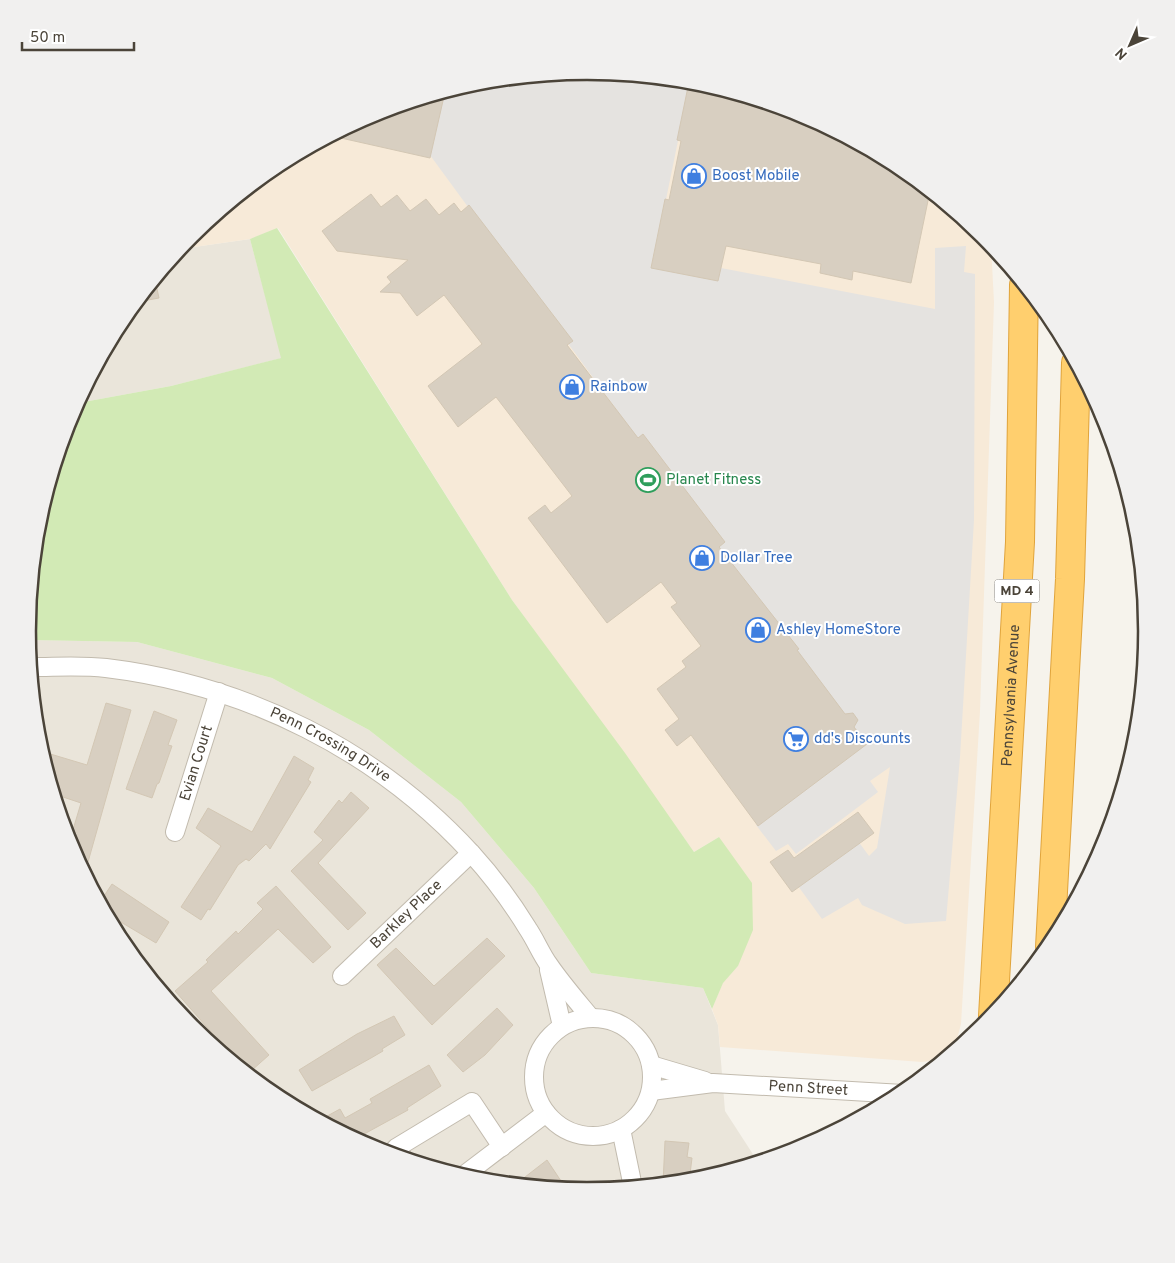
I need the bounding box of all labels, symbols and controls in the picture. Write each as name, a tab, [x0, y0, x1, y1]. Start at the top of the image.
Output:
scale bar	[22, 20, 135, 52]
north arrow	[1105, 20, 1155, 70]
text: 50 m	[30, 29, 65, 48]
text: N	[1112, 44, 1131, 63]
shop icon: Boost Mobile	[681, 163, 707, 189]
place label: Boost Mobile	[712, 167, 800, 186]
shop icon: Rainbow	[559, 374, 585, 400]
place label: Rainbow	[590, 378, 648, 397]
sports icon: Planet Fitness	[635, 467, 661, 493]
place label: Planet Fitness	[666, 471, 761, 490]
shop icon: Dollar Tree	[689, 545, 715, 571]
place label: Dollar Tree	[720, 549, 792, 568]
road number: MD 4	[994, 580, 1040, 602]
shop icon: Ashley HomeStore	[745, 617, 771, 643]
place label: Ashley HomeStore	[776, 621, 901, 640]
street label: Pennsylvania Avenue	[998, 624, 1025, 767]
street label: Penn Crossing Drive	[267, 703, 394, 787]
street label: Evian Court	[176, 723, 217, 803]
supermarket icon: dd's Discounts	[783, 726, 809, 752]
place label: dd's Discounts	[814, 730, 911, 749]
street label: Barkley Place	[366, 876, 446, 953]
street label: Penn Street	[768, 1077, 849, 1100]

